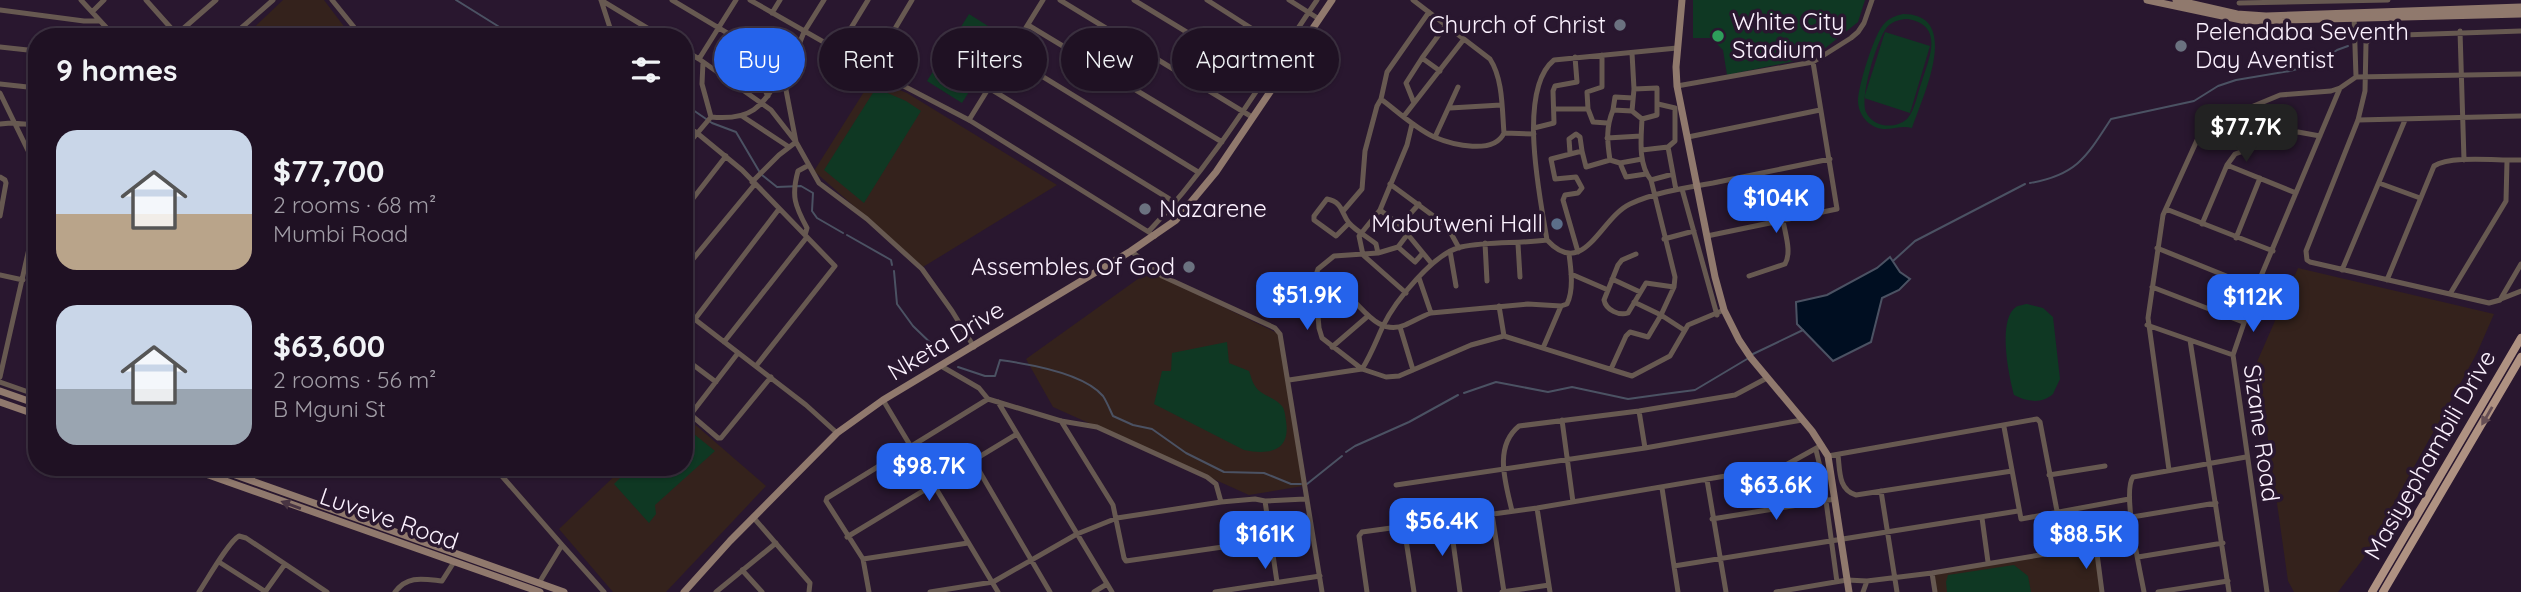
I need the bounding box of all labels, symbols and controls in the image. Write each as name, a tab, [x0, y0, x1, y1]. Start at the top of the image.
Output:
place label: White City Stadium	[1732, 6, 1845, 64]
place label: Church of Christ	[1429, 9, 1606, 39]
place label: Pelendaba Seventh Day Aventist	[2195, 16, 2409, 74]
marker: Church of Christ	[1612, 17, 1628, 33]
chip: Buy	[714, 28, 805, 91]
chip: Rent	[819, 28, 918, 91]
chip: Filters	[932, 28, 1047, 91]
chip: New	[1061, 28, 1158, 91]
chip: Apartment	[1172, 28, 1339, 91]
marker: White City Stadium	[1710, 28, 1726, 44]
marker: Pelendaba Seventh Day Aventist	[2173, 38, 2189, 54]
text: 9 homes	[56, 51, 178, 89]
icon: filters	[627, 51, 665, 89]
pin: $77.7K	[2189, 104, 2303, 164]
text: $77.7K	[2211, 112, 2281, 141]
text: $77,700	[273, 152, 385, 190]
icon: home	[112, 158, 196, 242]
pin: $104K	[1727, 176, 1825, 235]
text: $104K	[1743, 183, 1809, 212]
text: 2 rooms · 68 m²	[273, 190, 436, 219]
place label: Nazarene	[1159, 193, 1267, 223]
marker: Nazarene	[1137, 201, 1153, 217]
place label: Mabutweni Hall	[1371, 208, 1543, 238]
marker: Mabutweni Hall	[1549, 216, 1565, 232]
text: Mumbi Road	[273, 219, 408, 248]
place label: Assembles Of God	[971, 251, 1175, 281]
marker: Assembles Of God	[1181, 259, 1197, 275]
pin: $51.9K	[1250, 272, 1364, 332]
pin: $112K	[2204, 274, 2302, 334]
text: $51.9K	[1272, 280, 1342, 309]
text: $112K	[2223, 282, 2283, 311]
street label: Nketa Drive	[882, 294, 1009, 387]
text: $63,600	[273, 327, 385, 365]
icon: home	[112, 333, 196, 417]
street label: Masiyephambili Drive	[2357, 344, 2501, 565]
street label: Sizane Road	[2238, 362, 2286, 503]
text: 2 rooms · 56 m²	[273, 365, 436, 394]
text: B Mguni St	[273, 394, 386, 423]
one-way arrow	[2481, 406, 2493, 426]
pin: $98.7K	[872, 444, 986, 503]
text: $98.7K	[893, 451, 965, 480]
pin: $63.6K	[1719, 462, 1833, 522]
text: $63.6K	[1740, 470, 1812, 499]
street label: Luveve Road	[316, 480, 463, 556]
pin: $56.4K	[1385, 498, 1499, 558]
one-way arrow	[280, 499, 301, 510]
text: $56.4K	[1405, 506, 1479, 535]
pin: $161K	[1216, 512, 1314, 571]
pin: $88.5K	[2029, 512, 2143, 571]
text: $161K	[1236, 519, 1294, 548]
text: $88.5K	[2050, 519, 2122, 548]

